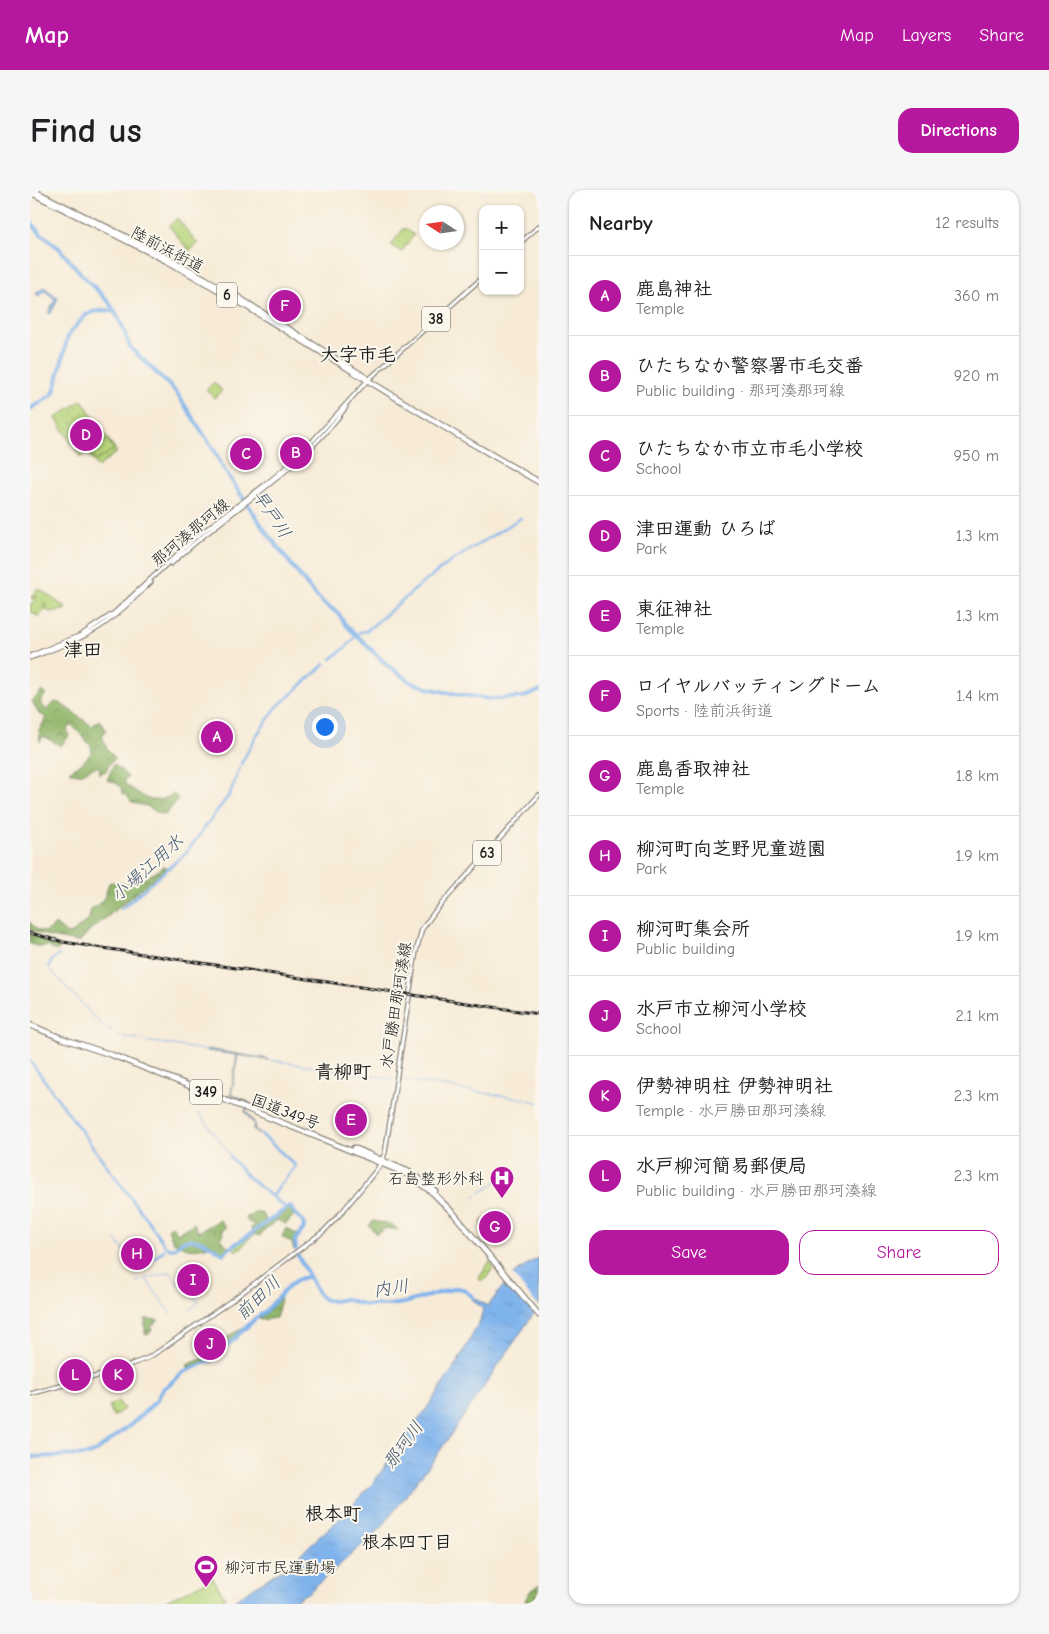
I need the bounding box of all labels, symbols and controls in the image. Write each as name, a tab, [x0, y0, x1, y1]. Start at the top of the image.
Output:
text: Map	[25, 21, 69, 49]
text: Map	[840, 25, 874, 46]
text: Layers	[902, 25, 951, 46]
text: Share	[979, 25, 1024, 46]
button: Directions	[898, 108, 1019, 153]
text: Find us	[30, 110, 142, 151]
north arrow	[419, 205, 464, 250]
map controls	[479, 205, 524, 295]
button: +	[479, 205, 524, 250]
text: Nearby	[589, 211, 653, 235]
text: 12 results	[935, 214, 999, 232]
street label: 陸前浜街道	[128, 223, 207, 277]
button: −	[479, 250, 524, 295]
text: 鹿島神社	[636, 278, 712, 300]
road number: 6	[217, 282, 237, 308]
pin: F	[269, 287, 301, 325]
text: A	[601, 287, 609, 305]
text: 360 m	[954, 287, 999, 305]
text: Temple	[636, 300, 684, 318]
road number: 38	[422, 306, 450, 332]
district label: 大字市毛	[320, 344, 396, 366]
text: ひたちなか警察署市毛交番	[636, 355, 864, 377]
text: B	[600, 367, 610, 385]
text: 920 m	[954, 367, 999, 385]
text: Public building · 那珂湊那珂線	[636, 382, 845, 400]
pin: D	[70, 416, 102, 454]
pin: B	[280, 434, 312, 472]
pin: C	[230, 435, 262, 473]
text: ひたちなか市立市毛小学校	[636, 438, 864, 460]
text: C	[600, 447, 610, 465]
text: 950 m	[954, 447, 999, 465]
text: School	[636, 460, 682, 478]
water label: 早戸川	[248, 486, 295, 543]
street label: 那珂湊那珂線	[148, 495, 233, 571]
text: 津田運動 ひろば	[636, 518, 776, 540]
text: D	[600, 527, 610, 545]
text: 1.3 km	[956, 527, 999, 545]
text: Park	[636, 540, 667, 558]
text: 東征神社	[636, 598, 712, 620]
text: E	[600, 607, 610, 625]
text: 1.3 km	[956, 607, 999, 625]
text: Temple	[636, 620, 684, 638]
district label: 津田	[64, 639, 102, 661]
text: ロイヤルバッティングドーム	[636, 675, 881, 697]
text: F	[600, 687, 610, 705]
text: 1.4 km	[956, 687, 999, 705]
text: Sports · 陸前浜街道	[636, 702, 773, 720]
your location	[312, 714, 338, 740]
pin: A	[201, 718, 233, 756]
text: 鹿島香取神社	[636, 758, 750, 780]
text: G	[599, 767, 611, 785]
text: 1.8 km	[956, 767, 999, 785]
text: Temple	[636, 780, 684, 798]
water label: 小場江用水	[107, 830, 188, 906]
text: 柳河町向芝野児童遊園	[636, 838, 826, 860]
road number: 63	[473, 840, 501, 866]
text: H	[599, 847, 611, 865]
text: 1.9 km	[955, 847, 999, 865]
text: Park	[636, 860, 667, 878]
text: 柳河町集会所	[636, 918, 750, 940]
text: I	[602, 927, 608, 945]
text: 1.9 km	[955, 927, 999, 945]
text: Public building	[636, 940, 735, 958]
street label: 水戸勝田那珂湊線	[377, 941, 415, 1070]
text: 水戸市立柳河小学校	[636, 998, 807, 1020]
text: J	[601, 1007, 609, 1025]
text: 2.1 km	[956, 1007, 999, 1025]
text: School	[636, 1020, 682, 1038]
district label: 青柳町	[314, 1061, 372, 1083]
text: 伊勢神明柱 伊勢神明社	[636, 1075, 833, 1097]
road number: 349	[190, 1080, 222, 1104]
text: K	[600, 1087, 610, 1105]
text: 2.3 km	[954, 1087, 999, 1105]
street label: 国道349号	[249, 1091, 323, 1133]
pin: E	[335, 1101, 367, 1139]
text: Temple · 水戸勝田那珂湊線	[636, 1102, 826, 1120]
text: 水戸柳河簡易郵便局	[636, 1155, 807, 1177]
hospital icon: 石島整形外科	[489, 1165, 515, 1199]
text: L	[601, 1167, 609, 1185]
text: 2.3 km	[954, 1167, 999, 1185]
place label: 石島整形外科	[388, 1170, 484, 1188]
text: Public building · 水戸勝田那珂湊線	[636, 1182, 877, 1200]
pin: G	[479, 1208, 511, 1246]
button: Save	[589, 1230, 789, 1275]
button: Share	[799, 1230, 999, 1275]
pin: H	[121, 1235, 153, 1273]
pin: I	[177, 1261, 209, 1299]
water label: 前田川	[232, 1272, 285, 1325]
water label: 内川	[372, 1276, 410, 1301]
pin: J	[194, 1325, 226, 1363]
pin: L	[59, 1356, 91, 1394]
pin: K	[102, 1356, 134, 1394]
water label: 那珂川	[379, 1417, 428, 1473]
district label: 根本町	[304, 1503, 362, 1525]
district label: 根本四丁目	[362, 1532, 452, 1553]
sports icon: 柳河市民運動場	[193, 1554, 219, 1588]
place label: 柳河市民運動場	[224, 1559, 336, 1577]

